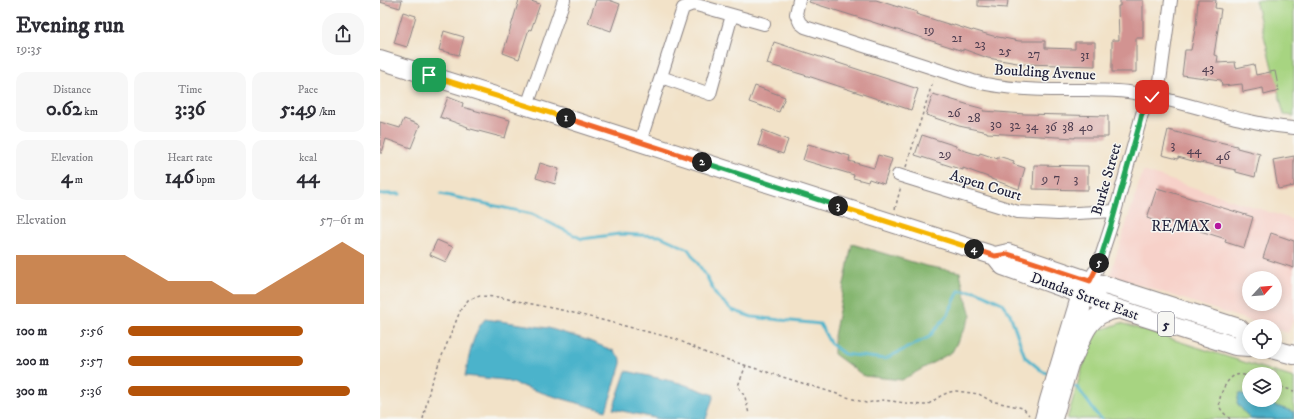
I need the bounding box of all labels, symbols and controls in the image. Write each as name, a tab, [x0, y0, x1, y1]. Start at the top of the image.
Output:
text: Evening run	[16, 12, 124, 39]
button: share	[322, 13, 364, 55]
house number: 19	[923, 22, 935, 38]
house number: 21	[951, 30, 963, 46]
house number: 23	[974, 36, 986, 52]
text: 19:35	[16, 41, 42, 57]
house number: 25	[999, 43, 1012, 59]
house number: 27	[1028, 46, 1041, 62]
house number: 31	[1080, 47, 1090, 63]
pin	[412, 58, 446, 92]
street label: Boulding Avenue	[994, 60, 1096, 85]
house number: 43	[1202, 60, 1214, 76]
icon: arrive	[418, 64, 440, 86]
pin	[1135, 80, 1169, 114]
text: Distance	[53, 83, 91, 97]
text: Time	[178, 83, 202, 97]
text: Pace	[298, 83, 318, 97]
icon: check	[1141, 86, 1163, 108]
text: 0.62	[46, 97, 82, 122]
text: 3:36	[175, 97, 205, 122]
text: 5:49	[280, 97, 317, 122]
text: km	[82, 105, 98, 119]
text: /km	[317, 105, 336, 119]
house number: 26	[947, 105, 962, 121]
pin: 1	[556, 108, 576, 128]
house number: 28	[968, 110, 980, 126]
text: 1	[564, 111, 568, 125]
house number: 30	[990, 116, 1002, 132]
house number: 32	[1009, 117, 1021, 133]
house number: 34	[1026, 118, 1039, 134]
house number: 36	[1045, 119, 1058, 135]
house number: 38	[1062, 119, 1074, 135]
house number: 40	[1079, 119, 1093, 135]
house number: 3	[1171, 137, 1176, 153]
street label: Burke Street	[1087, 141, 1126, 218]
house number: 44	[1187, 142, 1202, 158]
house number: 29	[939, 146, 951, 162]
house number: 46	[1216, 148, 1231, 164]
text: Elevation	[51, 151, 93, 165]
text: Heart rate	[167, 151, 213, 165]
text: kcal	[299, 151, 317, 165]
pin: 2	[692, 152, 712, 172]
text: 2	[699, 155, 705, 169]
text: 4	[61, 165, 72, 190]
text: 146	[165, 165, 194, 190]
text: 44	[296, 165, 320, 190]
street label: Aspen Court	[948, 166, 1024, 205]
house number: 7	[1054, 170, 1061, 186]
house number: 9	[1041, 171, 1048, 187]
house number: 3	[1074, 171, 1079, 187]
text: m	[72, 173, 83, 187]
text: bpm	[194, 173, 215, 187]
pin: 3	[828, 196, 848, 216]
text: 3	[836, 199, 840, 213]
text: Elevation	[16, 212, 66, 228]
text: 57–61 m	[320, 212, 364, 228]
place label: RE/MAX	[1151, 217, 1210, 236]
marker: RE/MAX	[1213, 221, 1223, 231]
pin: 4	[964, 239, 984, 259]
text: 4	[971, 242, 977, 256]
pin: 5	[1089, 253, 1109, 273]
text: 5	[1096, 256, 1102, 270]
street label: Dundas Street East	[1028, 268, 1142, 325]
north arrow	[1242, 271, 1282, 311]
map controls	[1242, 271, 1282, 407]
road number: 5	[1158, 312, 1174, 336]
button: locate	[1242, 319, 1282, 359]
text: 100 m	[16, 323, 47, 339]
text: 5:56	[80, 323, 103, 339]
text: 200 m	[16, 353, 49, 369]
text: 5:57	[80, 353, 103, 369]
button: layers	[1242, 367, 1282, 407]
text: 300 m	[16, 383, 47, 399]
text: 5:36	[80, 383, 101, 399]

